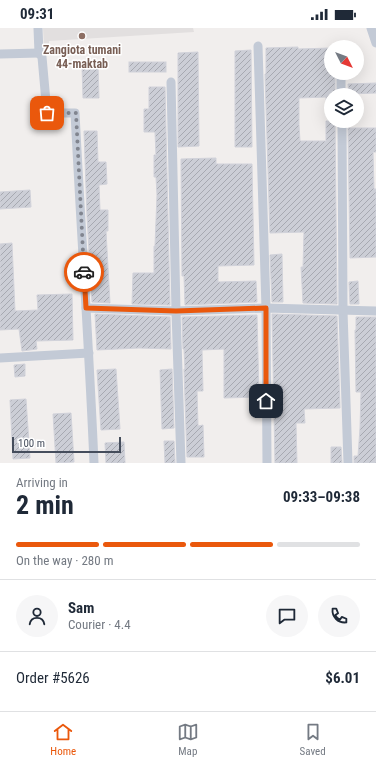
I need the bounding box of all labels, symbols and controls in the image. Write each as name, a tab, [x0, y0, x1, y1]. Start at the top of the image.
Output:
text: 09:31	[20, 5, 54, 23]
marker: Zangiota tumani 44-maktab	[77, 31, 87, 41]
north arrow	[324, 40, 364, 80]
map controls	[324, 40, 364, 128]
place label: Zangiota tumani 44-maktab	[43, 43, 121, 71]
button: layers	[324, 88, 364, 128]
pin	[30, 96, 64, 130]
icon: bag	[36, 102, 58, 124]
courier	[64, 252, 104, 292]
icon: car	[73, 261, 95, 283]
pin	[249, 384, 283, 418]
icon: home	[255, 390, 277, 412]
scale bar	[12, 435, 121, 454]
text: 100 m	[18, 437, 45, 450]
text: Arriving in	[16, 475, 68, 490]
text: 09:33–09:38	[283, 488, 360, 506]
text: 2 min	[16, 490, 74, 520]
text: On the way · 280 m	[16, 553, 113, 568]
button: person	[16, 595, 58, 637]
button: chat	[266, 595, 308, 637]
button: phone	[318, 595, 360, 637]
text: Sam	[68, 599, 94, 617]
text: Courier · 4.4	[68, 617, 131, 632]
text: Order #5626	[16, 669, 90, 687]
text: $6.01	[325, 669, 360, 687]
tab: Home	[50, 721, 76, 758]
tab: Map	[177, 721, 199, 758]
tab: Saved	[300, 721, 326, 758]

